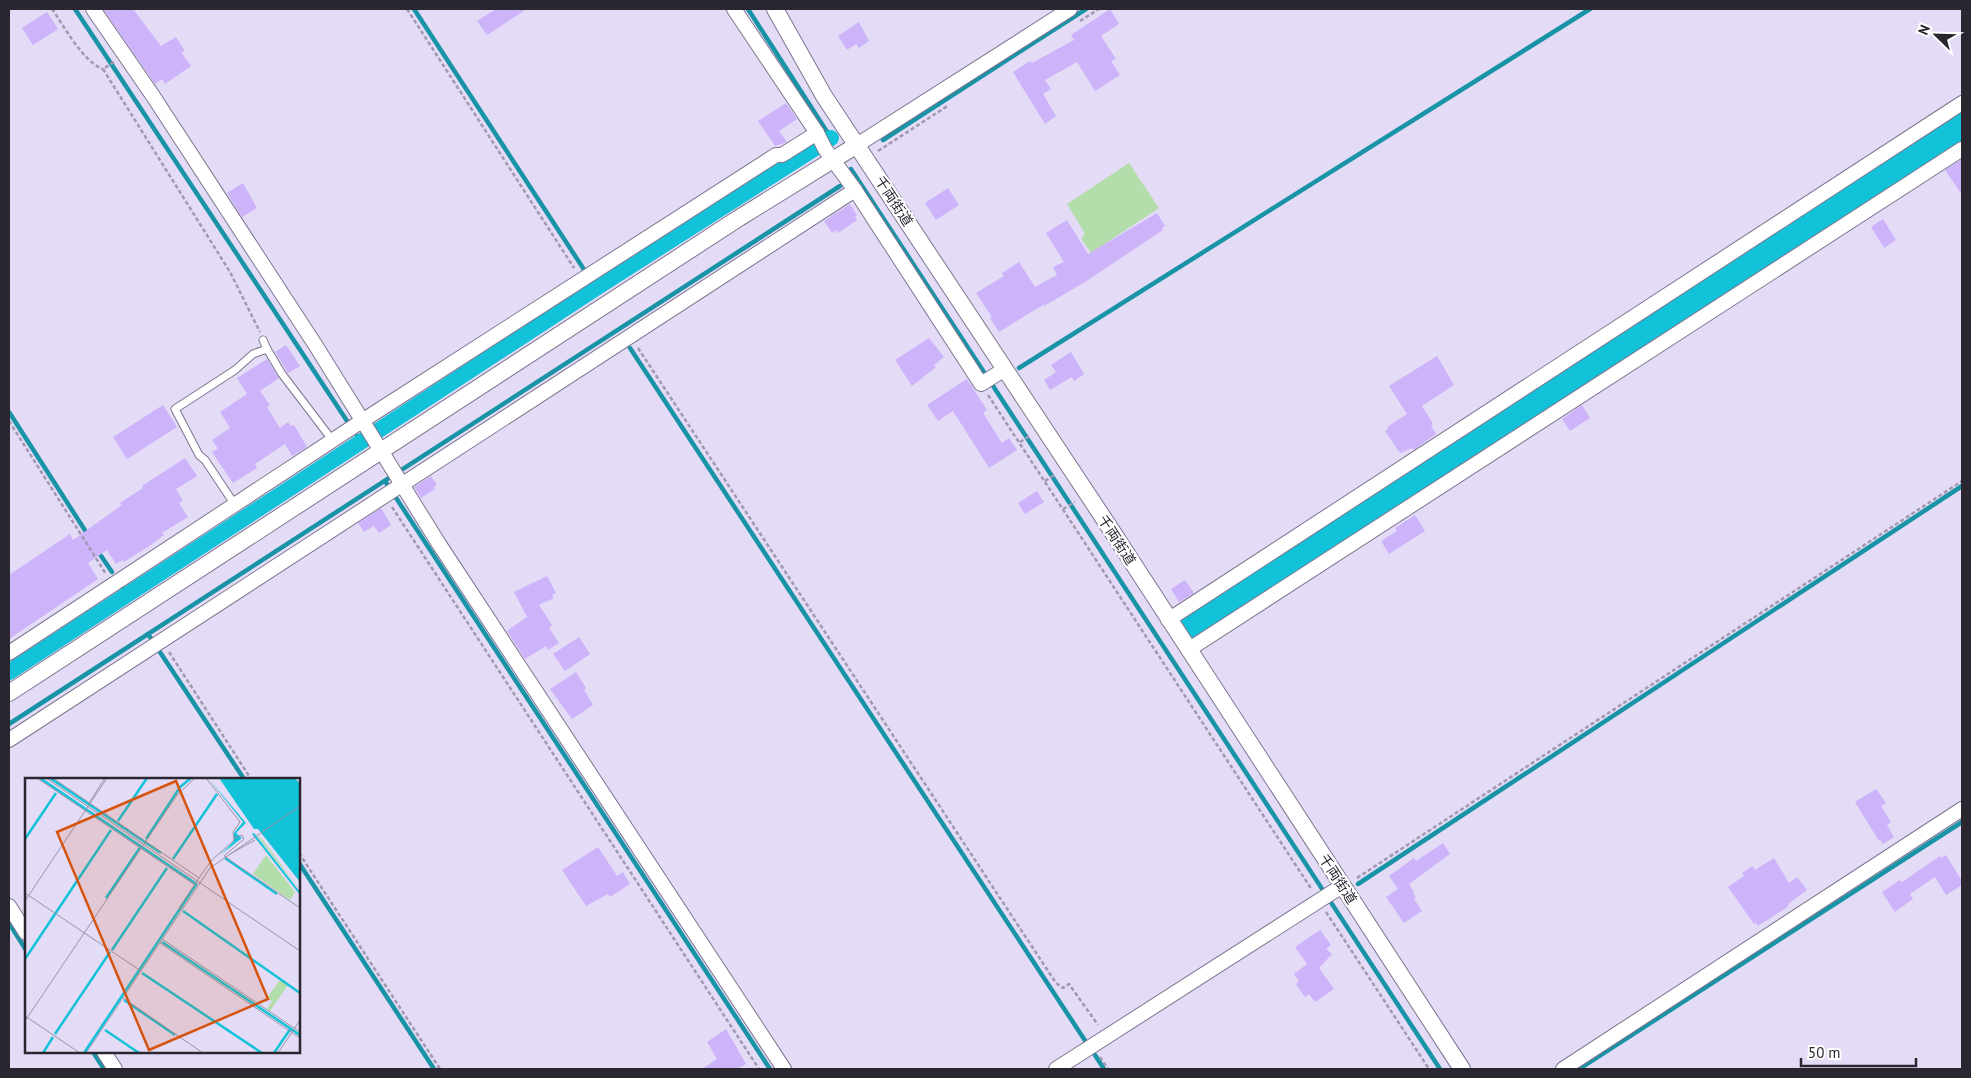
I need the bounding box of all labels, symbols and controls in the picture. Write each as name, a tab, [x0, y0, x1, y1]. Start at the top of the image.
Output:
north arrow	[1911, 10, 1961, 60]
text: N	[1914, 22, 1934, 38]
street label: 千両街道	[871, 173, 917, 229]
street label: 千両街道	[1094, 512, 1140, 568]
inset map	[25, 778, 300, 1053]
street label: 千両街道	[1315, 851, 1361, 907]
scale bar	[1801, 1036, 1916, 1068]
text: 50 m	[1808, 1043, 1841, 1062]

